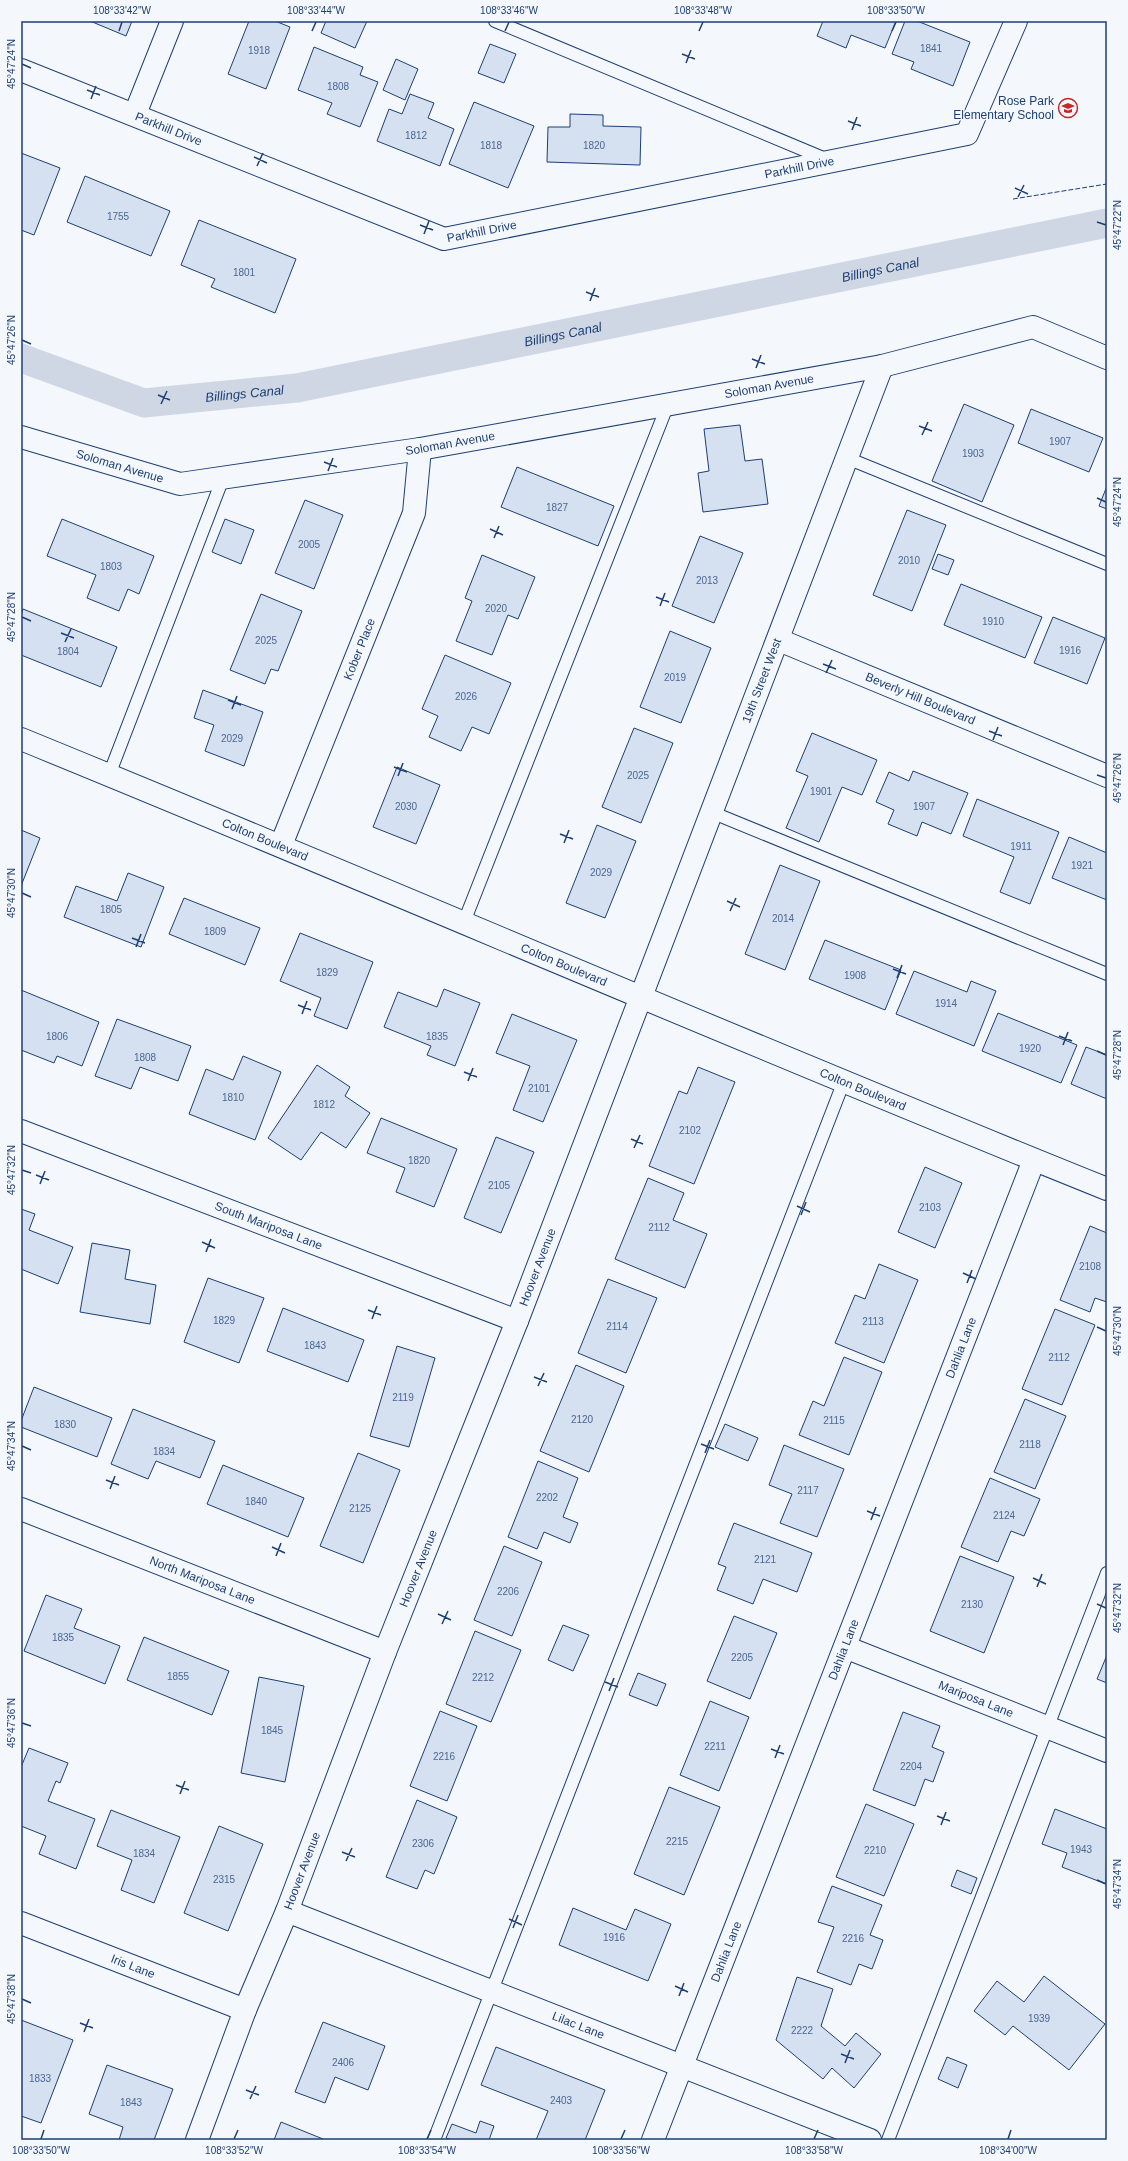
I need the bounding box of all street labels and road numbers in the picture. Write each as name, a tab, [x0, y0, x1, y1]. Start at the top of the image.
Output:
street label: Parkhill Drive	[133, 109, 204, 149]
street label: Parkhill Drive	[763, 154, 836, 181]
street label: Parkhill Drive	[446, 218, 518, 245]
street label: Soloman Avenue	[723, 371, 815, 401]
street label: Soloman Avenue	[404, 429, 496, 458]
street label: Soloman Avenue	[74, 447, 166, 486]
street label: Kober Place	[341, 616, 378, 682]
street label: 19th Street West	[739, 636, 784, 725]
street label: Beverly Hill Boulevard	[863, 670, 977, 728]
street label: Colton Boulevard	[220, 816, 310, 864]
street label: Colton Boulevard	[519, 941, 609, 989]
street label: Colton Boulevard	[818, 1065, 908, 1114]
street label: South Mariposa Lane	[213, 1199, 325, 1253]
street label: Hoover Avenue	[516, 1226, 559, 1308]
street label: Dahlia Lane	[943, 1315, 979, 1380]
street label: Hoover Avenue	[397, 1527, 440, 1609]
street label: North Mariposa Lane	[148, 1553, 258, 1607]
street label: Dahlia Lane	[825, 1617, 862, 1682]
street label: Mariposa Lane	[937, 1678, 1016, 1720]
street label: Hoover Avenue	[281, 1830, 323, 1912]
street label: Dahlia Lane	[708, 1919, 744, 1984]
street label: Iris Lane	[109, 1952, 157, 1981]
street label: Lilac Lane	[550, 2009, 607, 2042]

